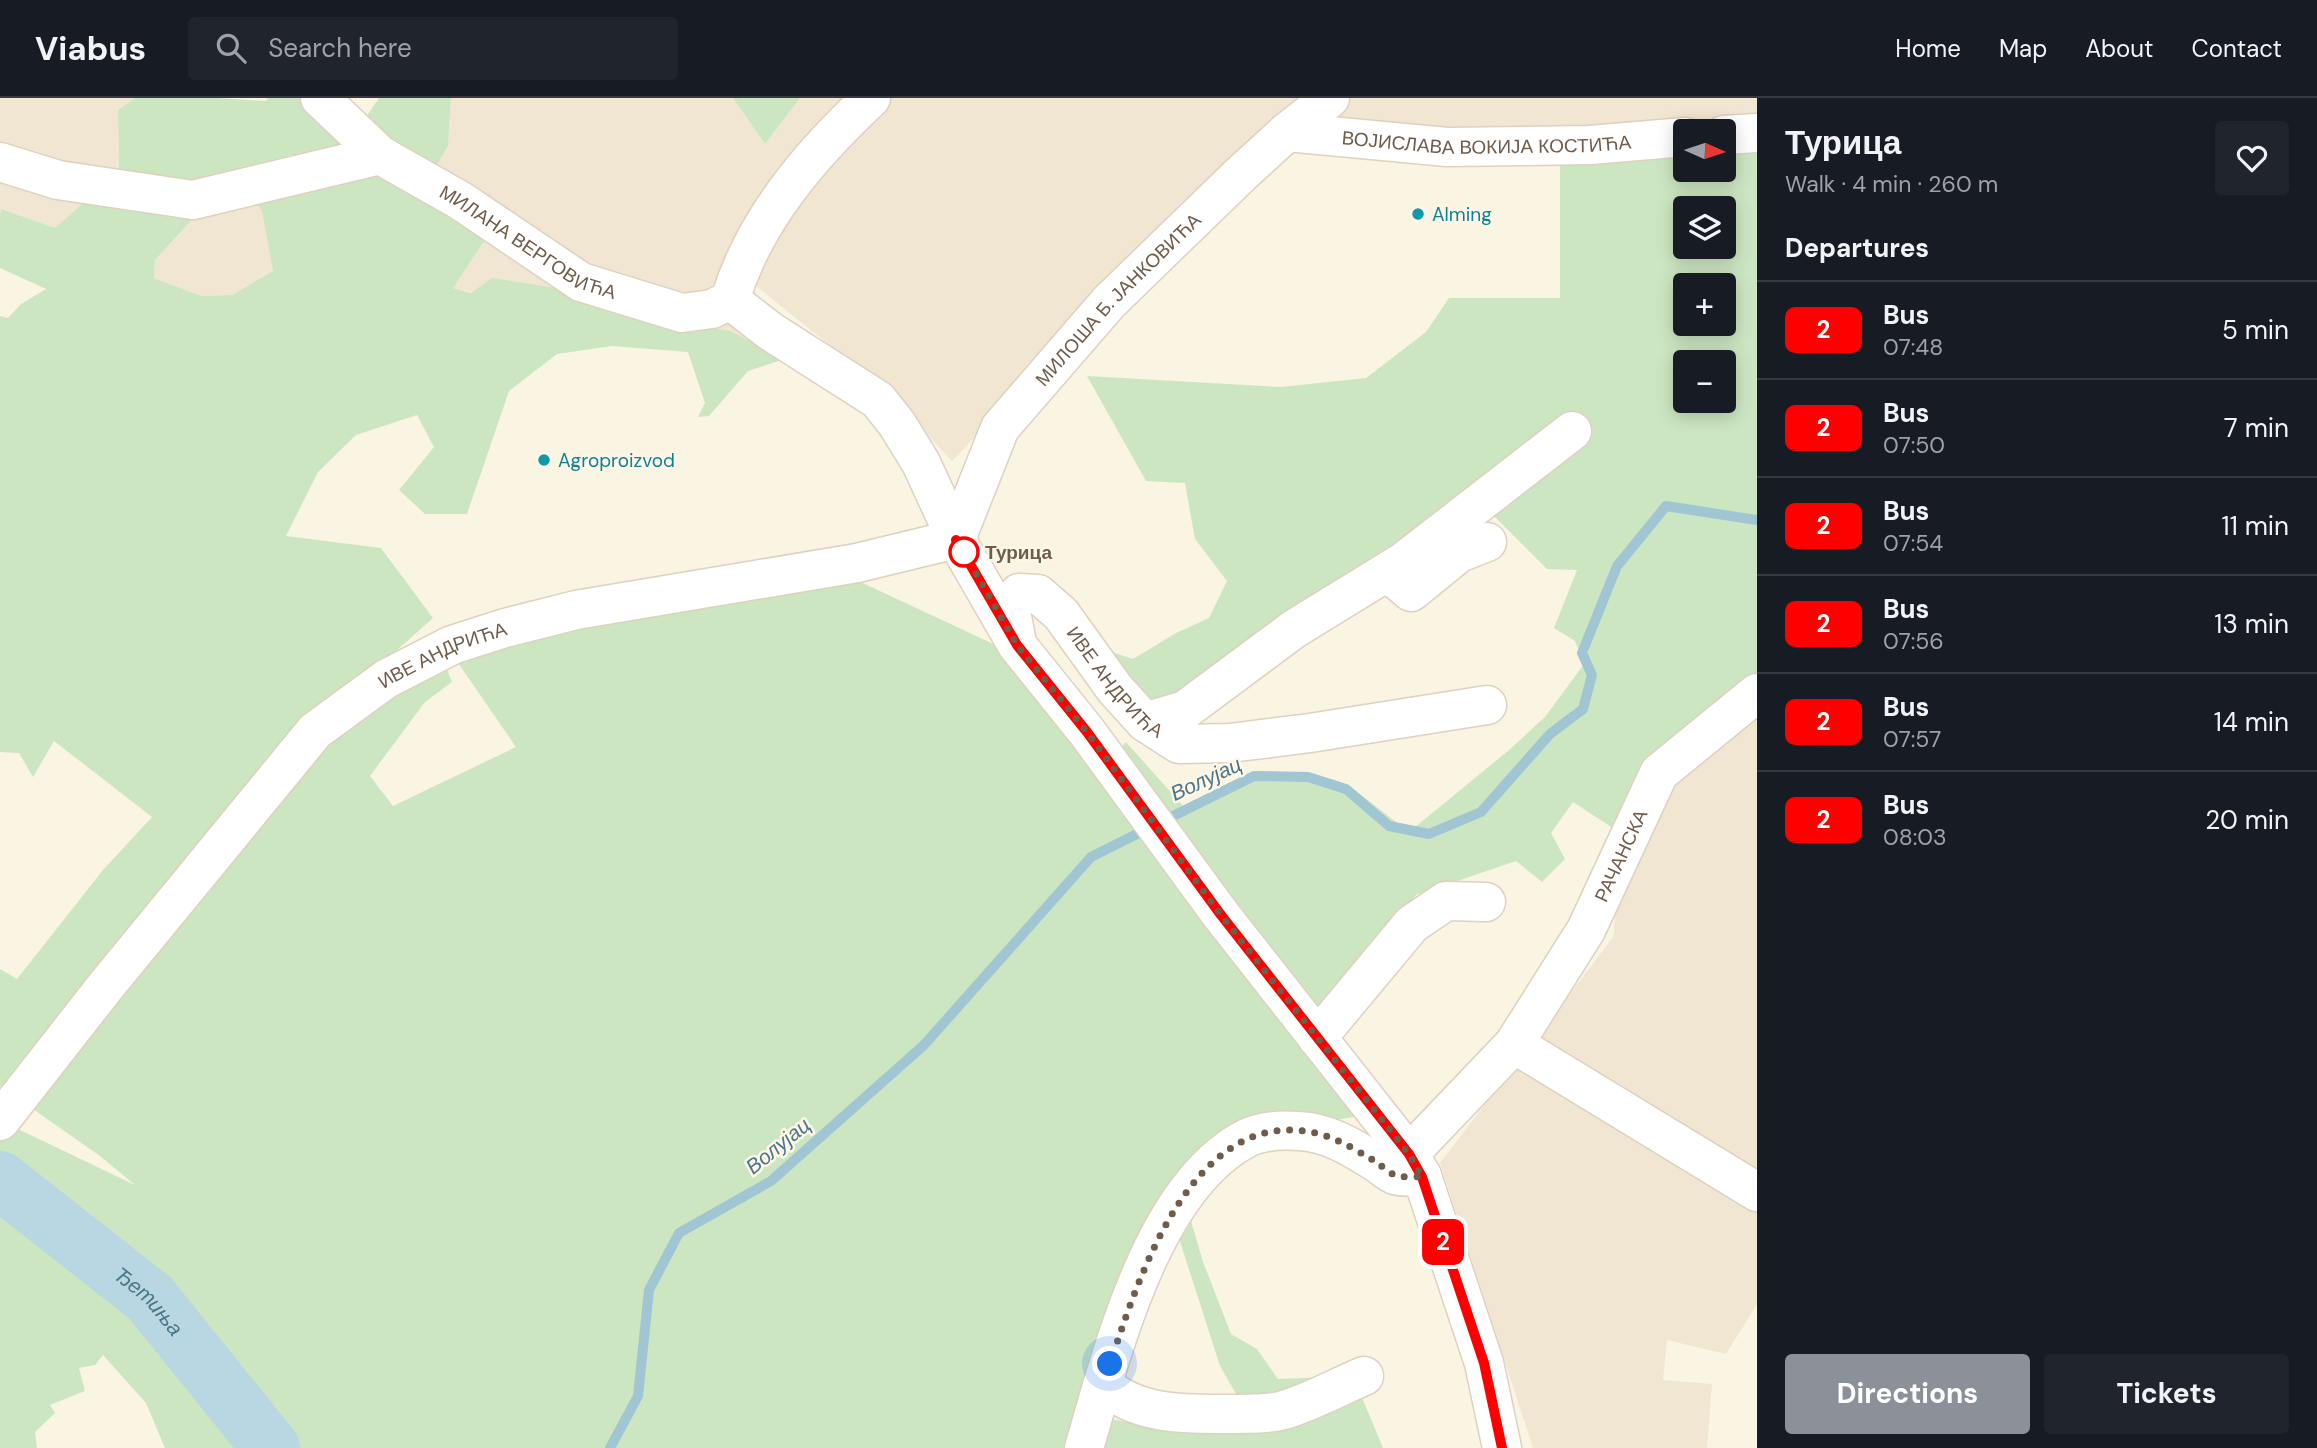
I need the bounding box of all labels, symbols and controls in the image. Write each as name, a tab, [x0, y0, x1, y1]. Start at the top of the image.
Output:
search box	[188, 17, 678, 80]
text: Viabus	[35, 27, 146, 70]
icon: search	[212, 29, 250, 67]
text: Search here	[268, 31, 412, 65]
text: Home	[1895, 33, 1961, 64]
text: Map	[1999, 33, 2047, 64]
text: About	[2085, 33, 2154, 64]
text: Contact	[2192, 33, 2282, 64]
north arrow	[1673, 119, 1736, 182]
map controls	[1673, 119, 1736, 413]
text: Турица	[1785, 121, 1901, 164]
button: heart	[2215, 121, 2289, 195]
street label: ВОЈИСЛАВА ВОКИЈА КОСТИЋА	[1341, 125, 1632, 160]
text: Walk · 4 min · 260 m	[1785, 169, 1998, 199]
street label: МИЛАНА ВЕРГОВИЋА	[435, 179, 619, 305]
button: layers	[1673, 196, 1736, 259]
place label: Alming	[1432, 202, 1492, 227]
marker: Alming	[1410, 206, 1426, 222]
street label: МИЛОША Б. ЈАНКОВИЋА	[1030, 208, 1207, 391]
text: Departures	[1785, 231, 1929, 265]
button: +	[1673, 273, 1736, 336]
text: Bus	[1883, 298, 1929, 332]
text: 5 min	[2222, 313, 2289, 347]
text: 2	[1817, 314, 1830, 345]
text: 07:48	[1883, 332, 1943, 362]
button: −	[1673, 350, 1736, 413]
text: Bus	[1883, 396, 1929, 430]
text: 7 min	[2224, 411, 2289, 445]
text: 2	[1817, 412, 1830, 443]
text: 07:50	[1883, 430, 1945, 460]
place label: Agroproizvod	[558, 448, 675, 473]
marker: Agroproizvod	[536, 452, 552, 468]
text: Bus	[1883, 494, 1929, 528]
text: 11 min	[2222, 509, 2289, 543]
text: 2	[1817, 510, 1830, 541]
text: 07:54	[1883, 528, 1943, 558]
marker: Турица	[949, 537, 979, 567]
place label: Турица	[985, 540, 1052, 565]
text: Bus	[1883, 592, 1929, 626]
text: 13 min	[2214, 607, 2289, 641]
text: 2	[1817, 608, 1830, 639]
street label: ИВЕ АНДРИЋА	[373, 616, 510, 694]
street label: ИВЕ АНДРИЋА	[1061, 622, 1168, 744]
text: 07:56	[1883, 626, 1944, 656]
text: Bus	[1883, 690, 1929, 724]
text: 14 min	[2214, 705, 2289, 739]
text: 2	[1817, 706, 1830, 737]
text: 07:57	[1883, 724, 1941, 754]
water label: Волујац	[1166, 750, 1246, 808]
text: Bus	[1883, 788, 1929, 822]
text: 20 min	[2205, 803, 2289, 837]
text: 2	[1817, 804, 1830, 835]
street label: РАЧАНСКА	[1589, 805, 1653, 906]
text: 08:03	[1883, 822, 1947, 852]
water label: Волујац	[740, 1111, 816, 1181]
line badge: 2	[1420, 1219, 1466, 1265]
text: 2	[1436, 1226, 1450, 1257]
water label: Ђетиња	[108, 1261, 189, 1342]
your location	[1092, 1346, 1127, 1381]
button: Directions	[1785, 1354, 2030, 1434]
button: Tickets	[2044, 1354, 2289, 1434]

